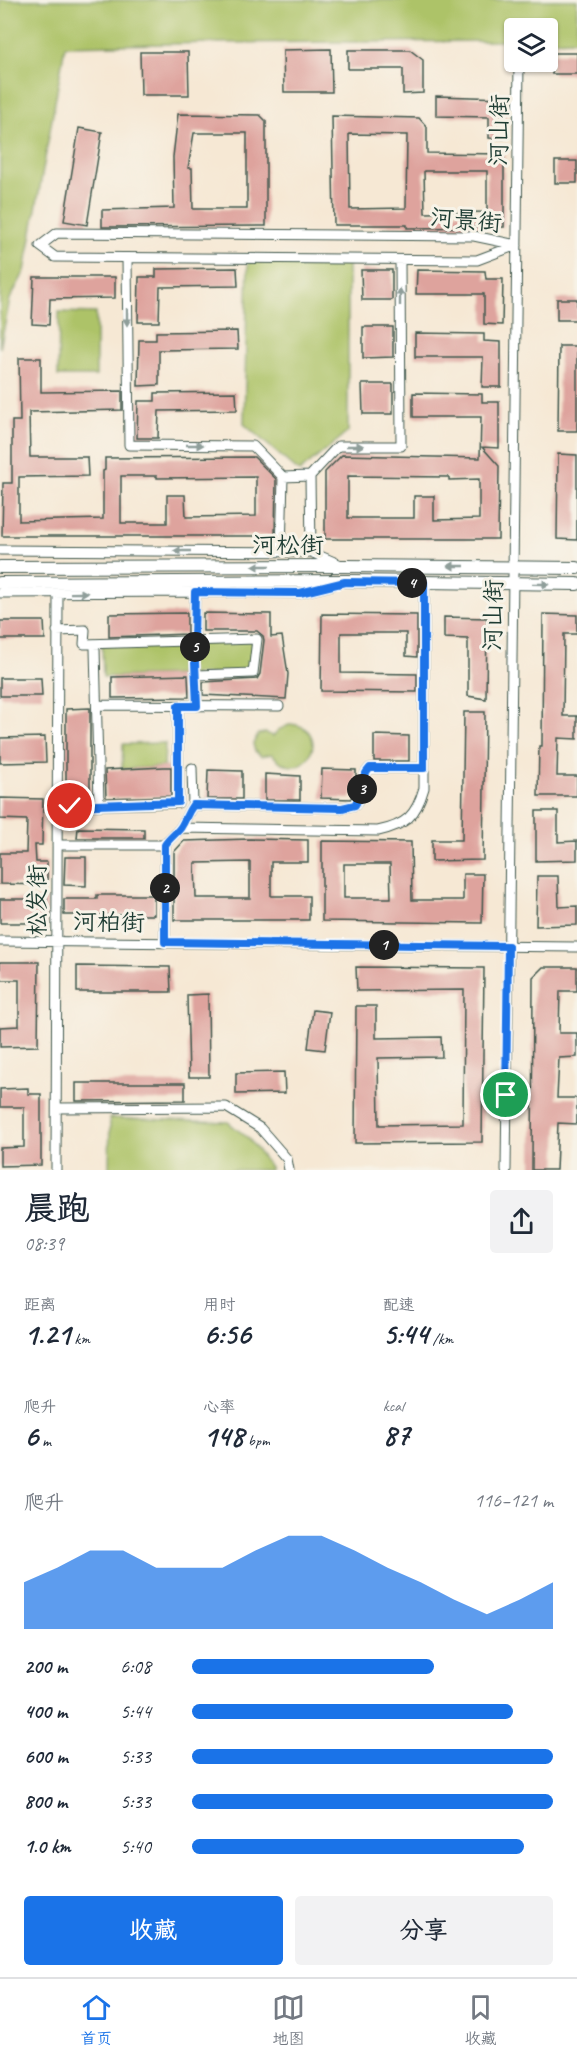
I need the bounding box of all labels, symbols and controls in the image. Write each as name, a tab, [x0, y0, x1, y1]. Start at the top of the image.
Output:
map controls	[504, 18, 558, 72]
button: layers	[504, 18, 558, 72]
street label: 河山街	[483, 94, 515, 166]
street label: 河景街	[429, 202, 503, 238]
one-way arrow	[395, 288, 405, 307]
one-way arrow	[123, 307, 132, 326]
one-way arrow	[186, 440, 205, 450]
one-way arrow	[346, 441, 365, 451]
street label: 河松街	[252, 530, 324, 560]
one-way arrow	[173, 546, 192, 556]
one-way arrow	[251, 561, 270, 571]
one-way arrow	[446, 561, 465, 571]
pin: 4	[397, 568, 427, 598]
text: 4	[408, 573, 416, 593]
street label: 河山街	[477, 579, 509, 651]
one-way arrow	[531, 579, 550, 589]
one-way arrow	[70, 588, 89, 598]
pin: 5	[180, 632, 210, 662]
text: 5	[192, 637, 198, 657]
pin: 3	[347, 774, 377, 804]
text: 3	[358, 779, 366, 799]
pin	[44, 780, 95, 831]
icon: check	[53, 789, 86, 822]
street label: 松发街	[22, 864, 52, 936]
pin: 2	[150, 873, 180, 903]
text: 2	[161, 878, 169, 898]
street label: 河柏街	[73, 906, 145, 938]
pin: 1	[369, 930, 399, 960]
text: 1	[380, 935, 388, 955]
pin	[480, 1069, 531, 1120]
icon: arrive	[489, 1078, 522, 1111]
text: 晨跑	[24, 1187, 90, 1229]
button: share	[490, 1190, 553, 1253]
text: 08:39	[24, 1231, 64, 1256]
text: 距离	[24, 1295, 56, 1315]
text: 用时	[203, 1295, 235, 1315]
text: 配速	[383, 1295, 415, 1315]
text: 1.21	[24, 1315, 70, 1353]
text: 6:56	[203, 1315, 251, 1353]
text: 5:44	[383, 1315, 429, 1353]
text: km	[70, 1329, 90, 1349]
text: /km	[429, 1329, 453, 1349]
text: kcal	[383, 1396, 404, 1416]
text: 爬升	[24, 1397, 56, 1417]
text: 心率	[203, 1397, 235, 1417]
text: 87	[383, 1416, 410, 1454]
text: 6	[24, 1417, 38, 1455]
text: 148	[203, 1417, 244, 1455]
text: m	[38, 1431, 51, 1451]
text: bpm	[244, 1431, 270, 1451]
text: 116–121 m	[474, 1488, 553, 1513]
text: 爬升	[24, 1490, 64, 1515]
text: 200 m	[24, 1654, 67, 1679]
text: 6:08	[120, 1654, 151, 1679]
text: 400 m	[24, 1699, 67, 1724]
text: 5:44	[120, 1699, 151, 1724]
text: 600 m	[24, 1744, 68, 1769]
text: 5:33	[120, 1744, 151, 1769]
text: 800 m	[24, 1789, 67, 1814]
text: 5:33	[120, 1789, 151, 1814]
text: 1.0 km	[24, 1834, 71, 1859]
text: 5:40	[120, 1834, 151, 1859]
button: 收藏	[24, 1896, 283, 1965]
button: 分享	[295, 1896, 553, 1965]
tab: 首页	[80, 1991, 113, 2049]
tab: 地图	[272, 1991, 305, 2049]
tab: 收藏	[464, 1991, 497, 2049]

